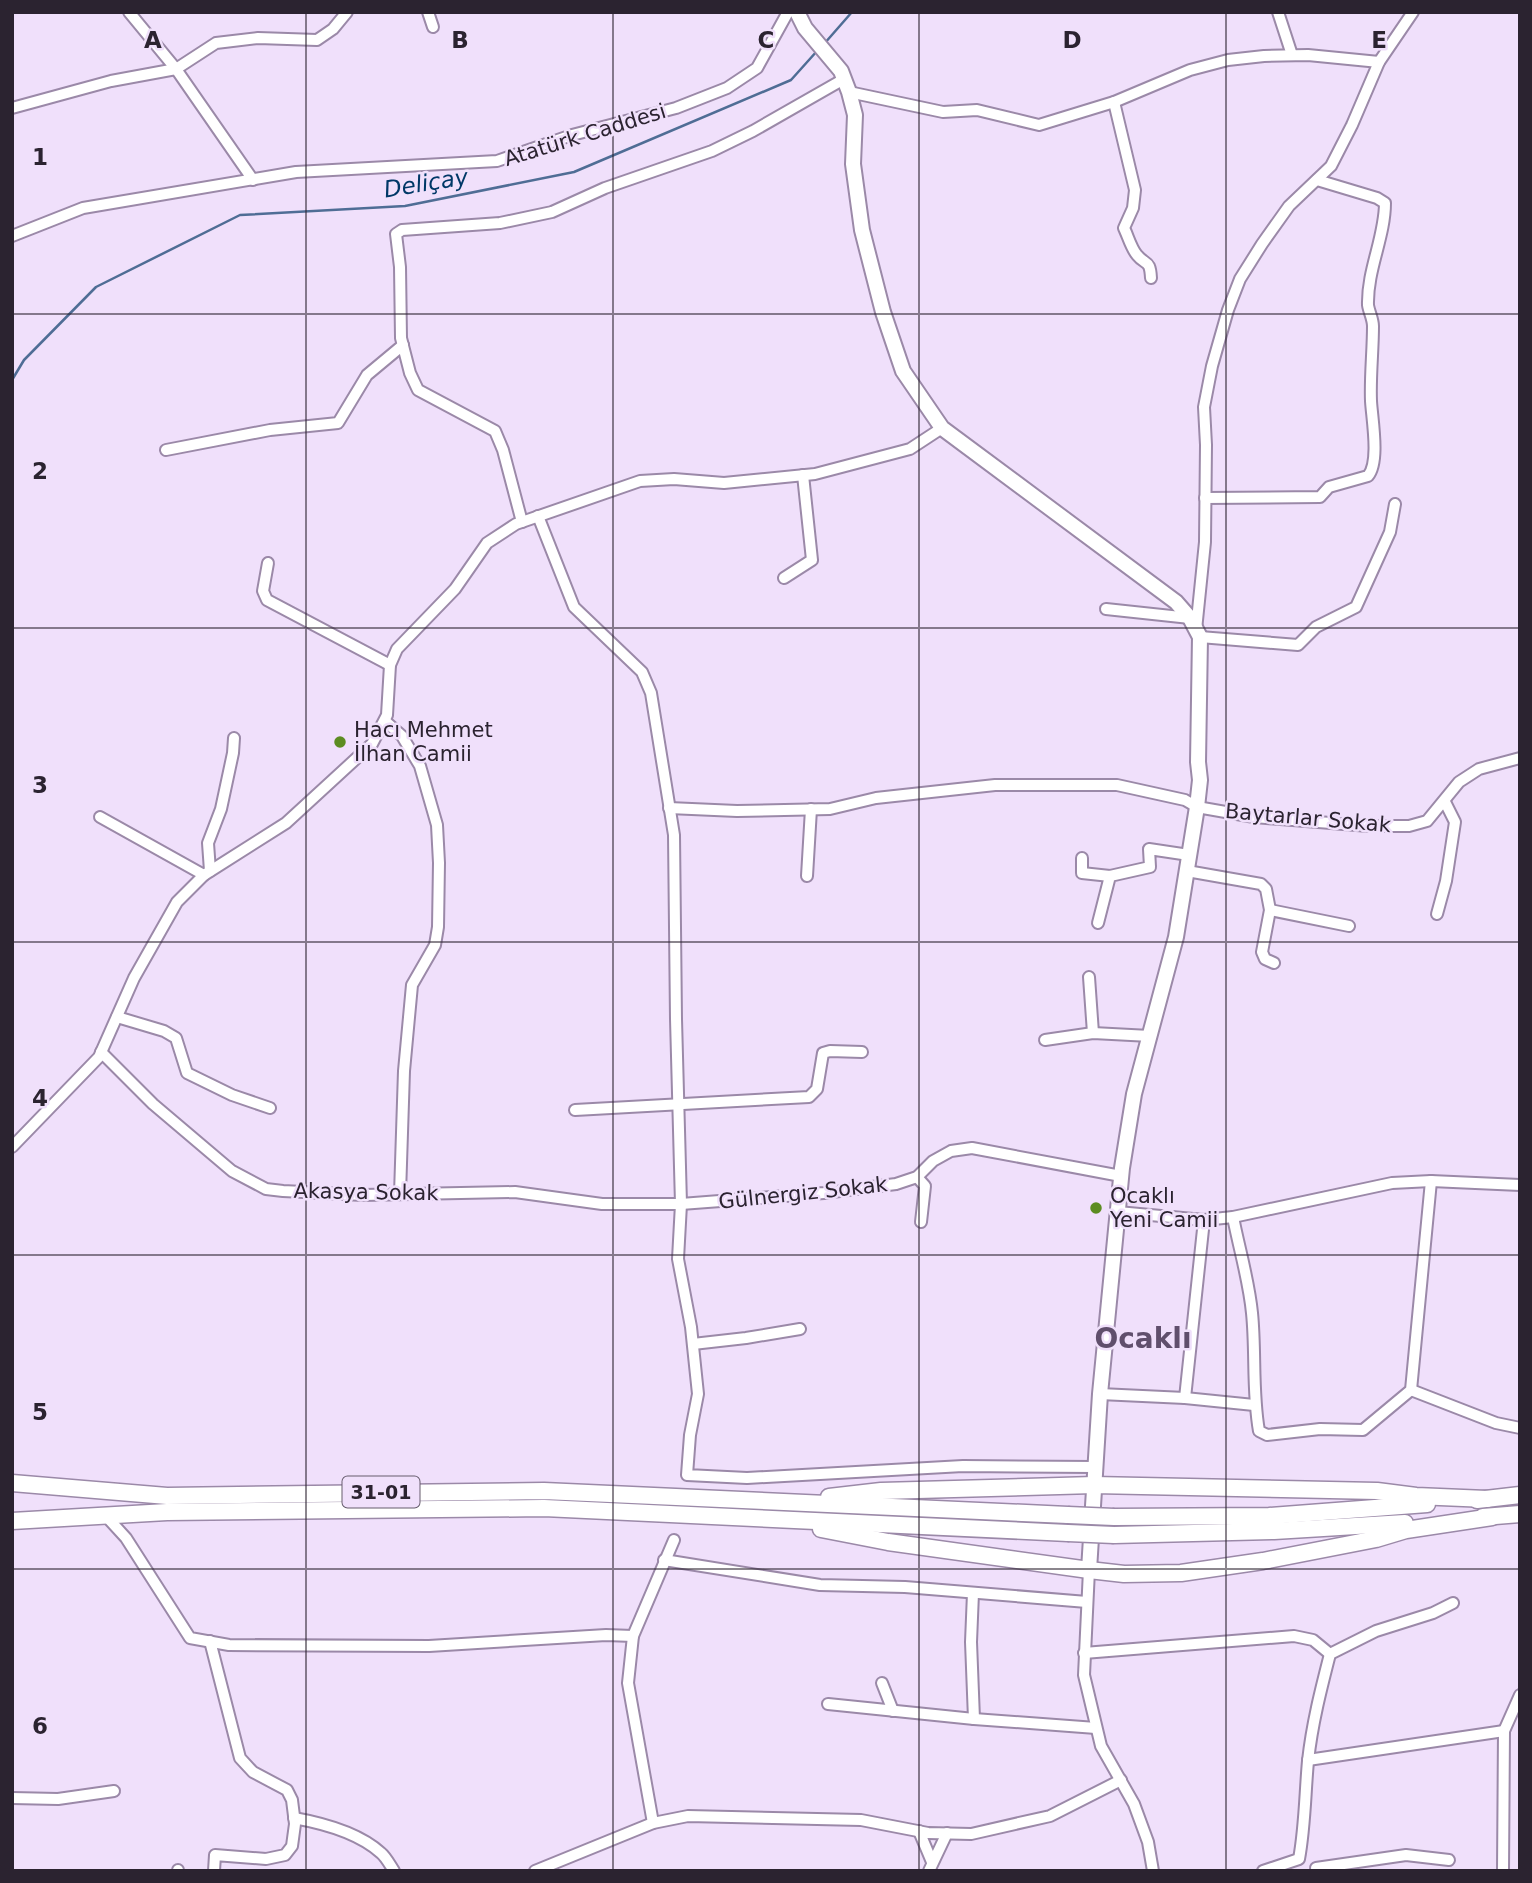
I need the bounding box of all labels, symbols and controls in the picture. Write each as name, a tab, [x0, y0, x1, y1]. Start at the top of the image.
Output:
text: A	[144, 27, 162, 53]
text: B	[451, 27, 469, 53]
text: C	[758, 27, 774, 53]
text: D	[1062, 27, 1082, 53]
text: E	[1371, 27, 1387, 53]
street label: Atatürk Caddesi	[501, 99, 669, 171]
text: 1	[32, 144, 48, 170]
water label: Deliçay	[382, 163, 470, 202]
text: 2	[32, 458, 48, 484]
place label: Hacı Mehmet İlhan Camii	[354, 718, 493, 766]
marker: Hacı Mehmet İlhan Camii	[332, 734, 348, 750]
text: 3	[32, 772, 48, 798]
street label: Baytarlar Sokak	[1224, 799, 1393, 837]
text: 4	[32, 1085, 48, 1111]
street label: Gülnergiz Sokak	[717, 1172, 890, 1214]
street label: Akasya Sokak	[293, 1179, 439, 1205]
place label: Ocaklı Yeni Camii	[1109, 1184, 1218, 1232]
marker: Ocaklı Yeni Camii	[1088, 1200, 1104, 1216]
district label: Ocaklı	[1094, 1322, 1192, 1355]
text: 5	[32, 1399, 48, 1425]
road number: 31-01	[342, 1476, 420, 1508]
text: 6	[32, 1713, 48, 1739]

